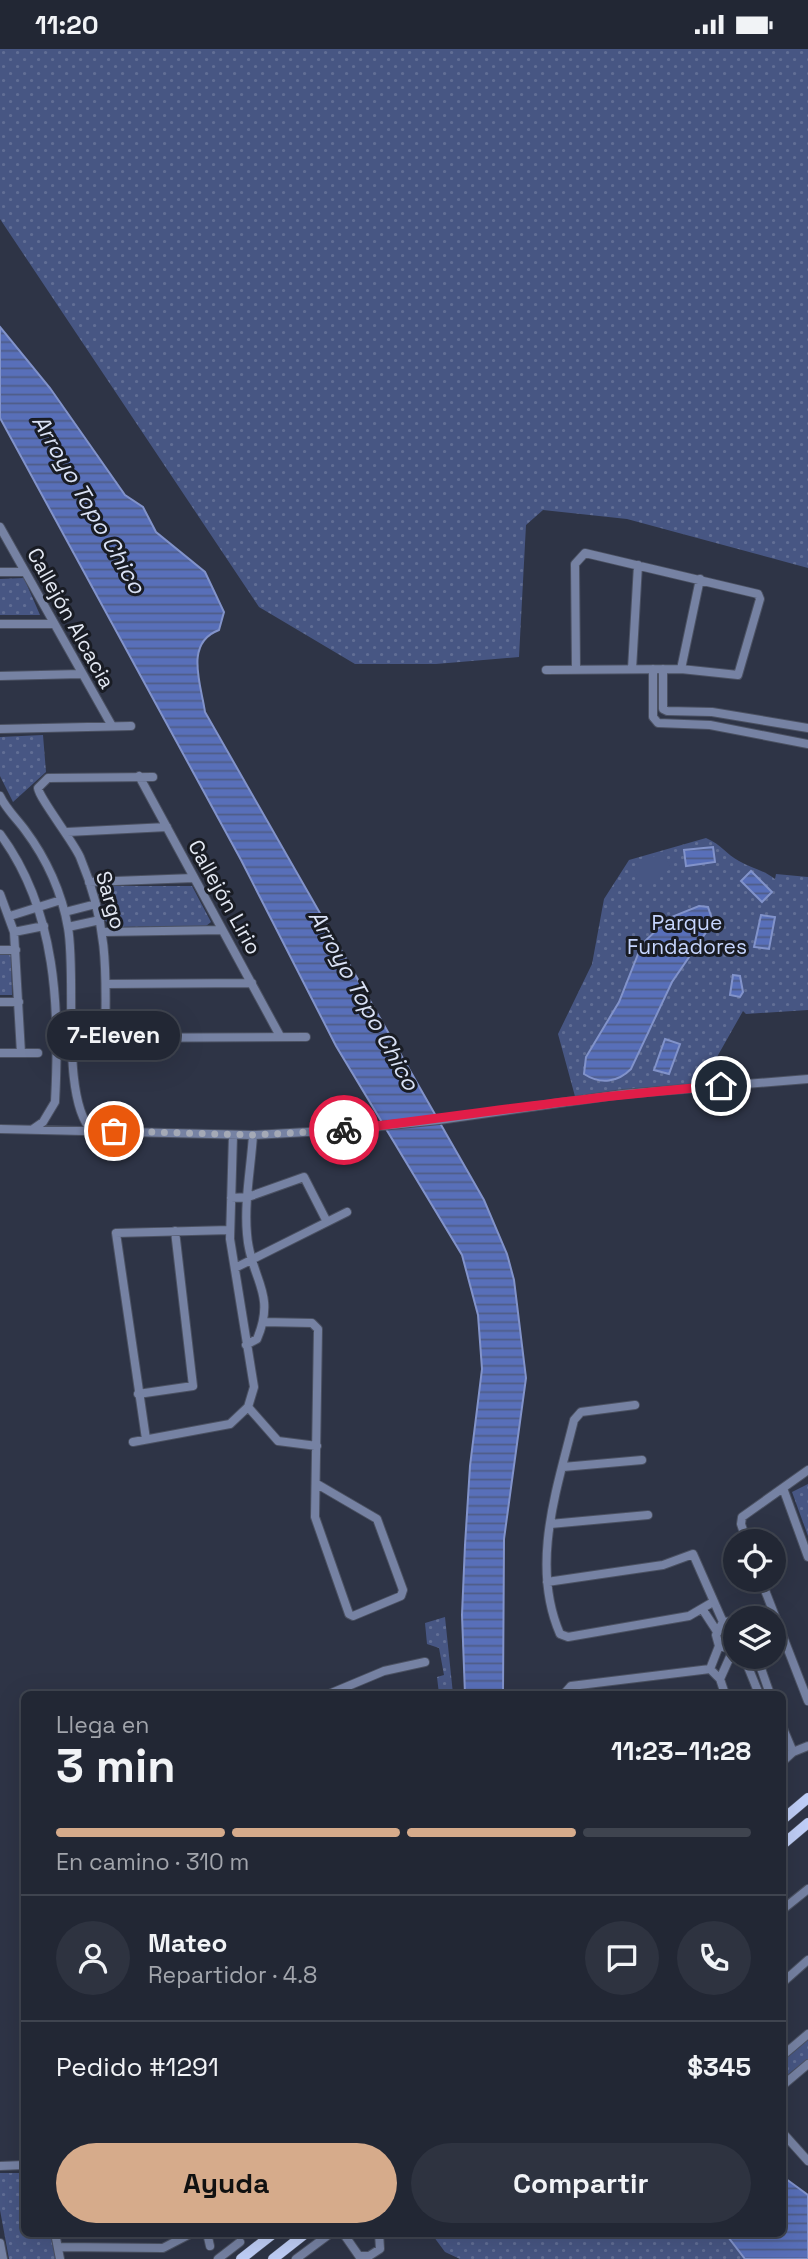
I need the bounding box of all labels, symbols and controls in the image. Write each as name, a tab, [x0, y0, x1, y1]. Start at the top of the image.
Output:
text: 11:20	[35, 8, 99, 42]
water label: Arroyo Topo Chico	[25, 409, 153, 600]
street label: Callejón Alcacia	[21, 543, 121, 693]
street label: Callejón Lirio	[182, 835, 268, 959]
street label: Sargo	[90, 868, 132, 932]
water label: Arroyo Topo Chico	[302, 904, 426, 1096]
park label: Parque Fundadores	[627, 909, 747, 960]
callout: 7-Eleven	[47, 1012, 180, 1061]
text: 7-Eleven	[67, 1020, 160, 1050]
pin	[691, 1056, 751, 1116]
icon: home	[702, 1067, 740, 1105]
courier	[309, 1095, 379, 1165]
pin	[84, 1101, 144, 1161]
icon: bike	[325, 1111, 363, 1149]
icon: bag	[95, 1112, 133, 1150]
map controls	[723, 1529, 786, 1669]
button: locate	[723, 1529, 786, 1592]
button: layers	[723, 1606, 786, 1669]
text: Llega en	[56, 1710, 149, 1740]
text: 11:23–11:28	[611, 1734, 751, 1768]
text: 3 min	[56, 1737, 176, 1795]
text: En camino · 310 m	[56, 1847, 249, 1877]
button: person	[56, 1921, 130, 1995]
button: chat	[585, 1921, 659, 1995]
button: phone	[677, 1921, 751, 1995]
text: Mateo	[148, 1926, 227, 1960]
text: Repartidor · 4.8	[148, 1960, 317, 1990]
text: Pedido #1291	[56, 2050, 219, 2084]
text: $345	[687, 2050, 751, 2084]
button: Ayuda	[56, 2143, 397, 2223]
button: Compartir	[411, 2143, 751, 2223]

